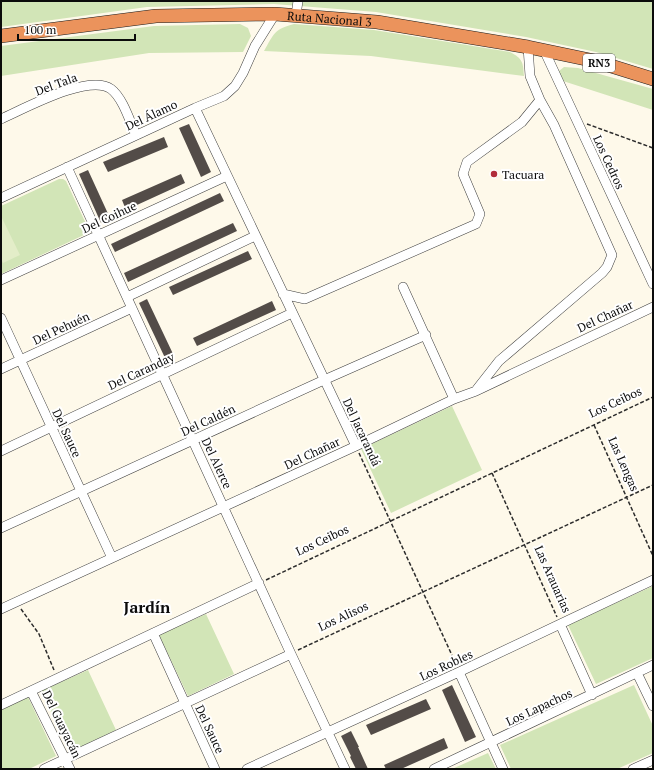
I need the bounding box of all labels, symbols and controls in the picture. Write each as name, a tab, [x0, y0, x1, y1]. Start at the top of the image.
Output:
street label: Ruta Nacional 3	[287, 7, 372, 29]
scale bar	[18, 16, 135, 42]
text: 100 m	[24, 22, 57, 37]
road number: RN3	[583, 54, 615, 72]
street label: Del Tala	[33, 69, 79, 99]
street label: Del Álamo	[123, 96, 180, 134]
street label: Los Cedros	[590, 133, 628, 191]
place label: Tacuara	[502, 167, 544, 182]
marker: Tacuara	[489, 169, 499, 179]
street label: Del Coihue	[79, 198, 139, 236]
street label: Del Chañar	[575, 296, 636, 335]
street label: Del Pehuén	[30, 308, 92, 348]
street label: Del Caranday	[105, 349, 177, 393]
street label: Los Ceibos	[586, 383, 644, 421]
street label: Del Jacarandá	[340, 396, 384, 468]
street label: Del Caldén	[178, 401, 238, 439]
street label: Del Sauce	[49, 406, 85, 460]
street label: Del Chañar	[282, 433, 343, 472]
street label: Las Lengas	[605, 434, 643, 494]
street label: Del Alerce	[199, 435, 235, 491]
street label: Los Ceibos	[293, 521, 351, 559]
street label: Las Arauarias	[532, 543, 574, 615]
district label: Jardín	[124, 596, 171, 618]
street label: Los Alisos	[316, 598, 370, 634]
street label: Los Robles	[417, 646, 475, 684]
street label: Los Lapachos	[504, 685, 574, 729]
street label: Del Guayacán	[39, 688, 85, 760]
street label: Del Sauce	[192, 702, 228, 756]

